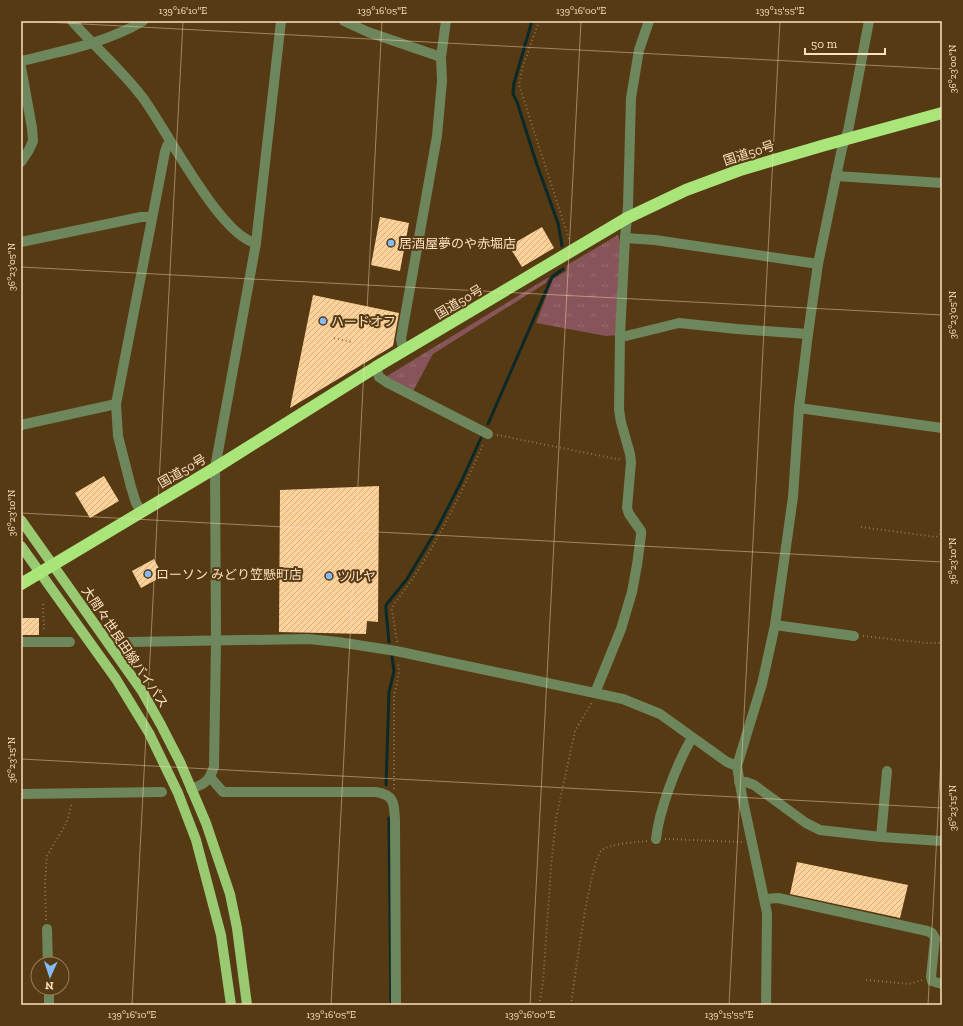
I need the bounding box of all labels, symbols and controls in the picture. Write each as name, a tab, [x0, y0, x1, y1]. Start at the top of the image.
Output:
text: 139°16'10"E	[159, 5, 207, 17]
text: 139°16'05"E	[357, 5, 407, 17]
text: 139°16'00"E	[556, 5, 606, 17]
text: 139°15'55"E	[756, 5, 804, 17]
scale bar	[805, 30, 885, 56]
text: 50 m	[811, 37, 838, 51]
text: 36°23'00"N	[947, 44, 959, 93]
street label: 国道50号	[721, 138, 777, 168]
place label: 居酒屋夢のや赤堀店	[399, 236, 516, 251]
marker: 居酒屋夢のや赤堀店	[386, 238, 396, 248]
text: 36°23'05"N	[6, 242, 18, 291]
street label: 国道50号	[432, 282, 486, 322]
text: 36°23'05"N	[947, 290, 959, 339]
place label: ハードオフ	[331, 314, 396, 329]
marker: ハードオフ	[318, 316, 328, 326]
street label: 国道50号	[155, 451, 209, 491]
text: 36°23'10"N	[6, 489, 18, 536]
text: 36°23'10"N	[947, 537, 959, 584]
place label: ローソン みどり笠懸町店	[156, 567, 302, 582]
marker: ローソン みどり笠懸町店	[143, 569, 153, 579]
place label: ツルヤ	[337, 569, 376, 584]
marker: ツルヤ	[324, 571, 334, 581]
street label: 大間々世良田線バイパス	[79, 584, 171, 710]
text: 36°23'15"N	[6, 736, 18, 783]
text: 36°23'15"N	[947, 784, 959, 831]
north arrow	[30, 956, 70, 996]
text: N	[44, 979, 54, 992]
text: 139°16'10"E	[108, 1009, 156, 1021]
text: 139°16'05"E	[306, 1009, 356, 1021]
text: 139°16'00"E	[505, 1009, 555, 1021]
text: 139°15'55"E	[705, 1009, 753, 1021]

